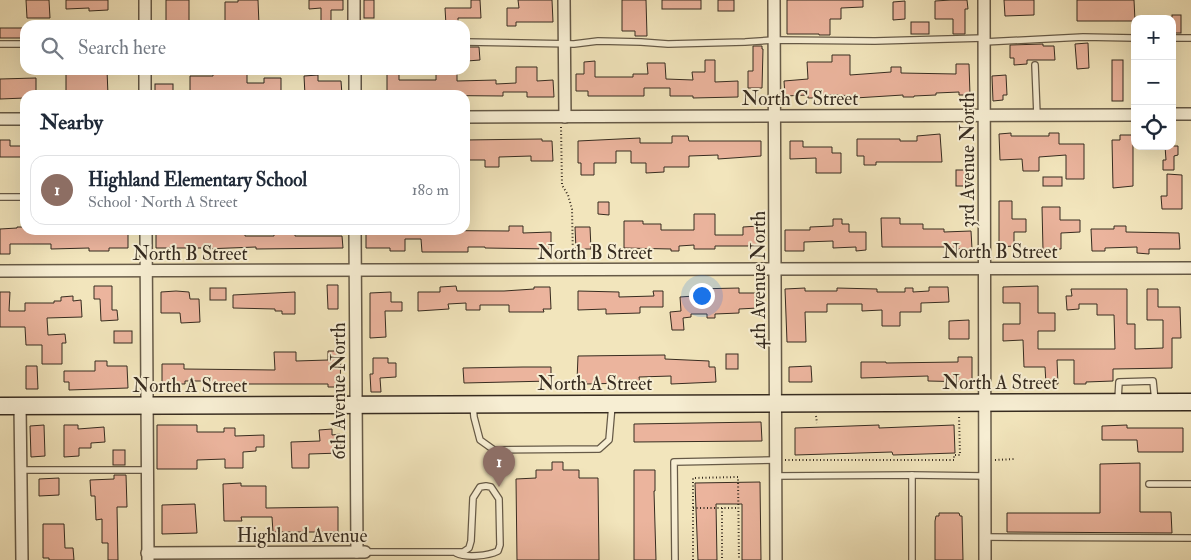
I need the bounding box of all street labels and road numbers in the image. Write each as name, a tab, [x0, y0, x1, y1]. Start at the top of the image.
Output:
street label: North C Street	[742, 87, 858, 111]
street label: 3rd Avenue North	[956, 92, 980, 228]
street label: 4th Avenue North	[747, 211, 771, 349]
street label: North B Street	[942, 240, 1058, 264]
street label: North B Street	[537, 241, 653, 265]
street label: North B Street	[132, 242, 248, 266]
street label: 6th Avenue North	[327, 322, 351, 460]
street label: North A Street	[943, 371, 1057, 395]
street label: North A Street	[538, 372, 652, 396]
street label: North A Street	[133, 374, 247, 398]
street label: Highland Avenue	[237, 524, 367, 548]

